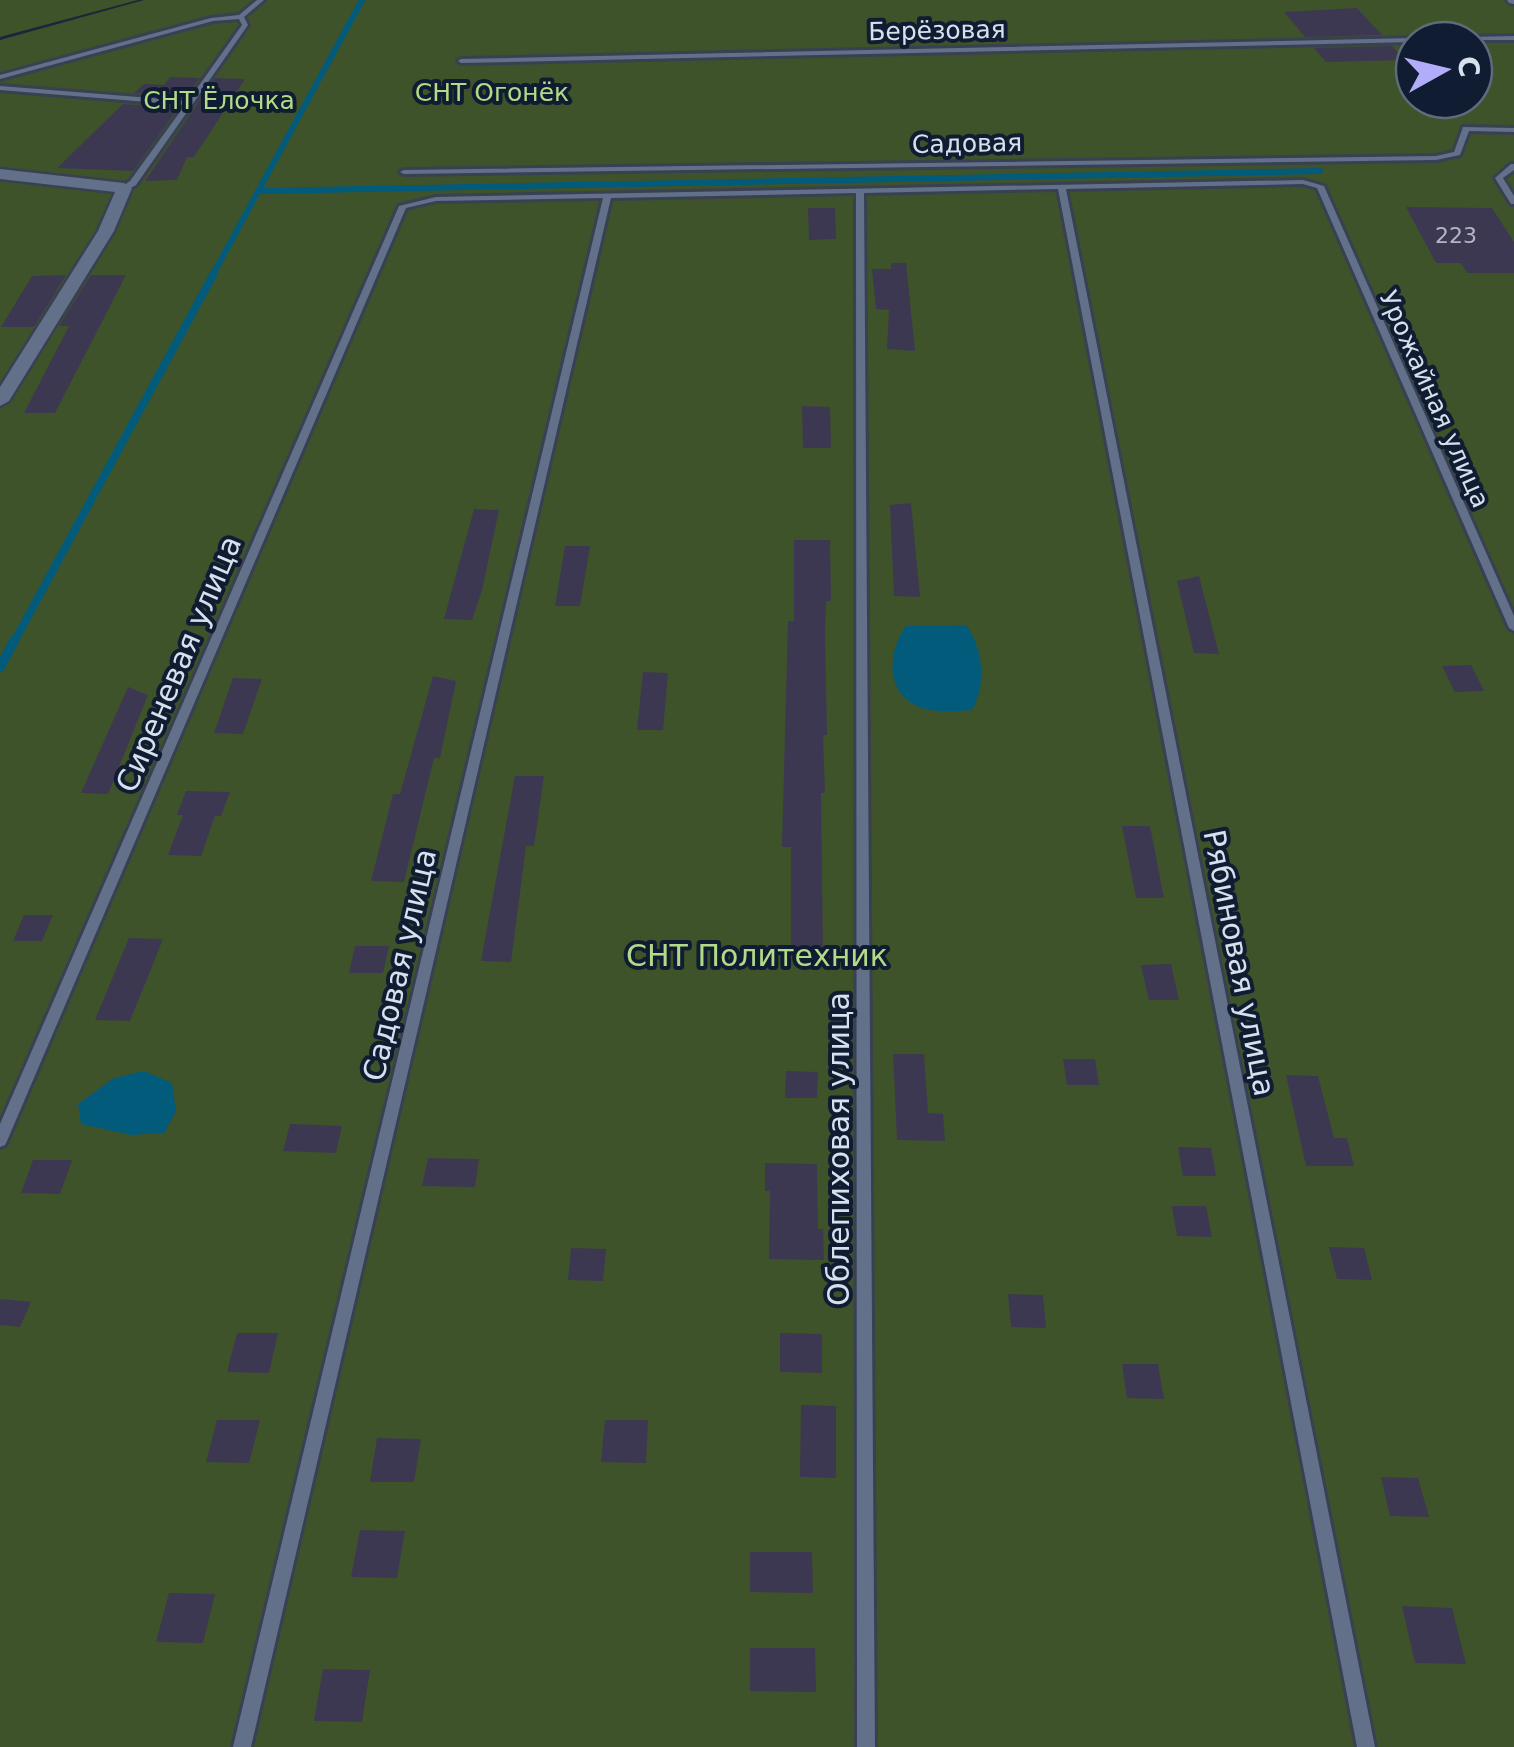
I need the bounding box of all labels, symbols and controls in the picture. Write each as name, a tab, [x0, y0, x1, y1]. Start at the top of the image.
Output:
street label: Берёзовая	[868, 15, 1006, 46]
north arrow	[1394, 20, 1494, 120]
text: С	[1450, 54, 1486, 79]
park label: СНТ Огонёк	[415, 78, 569, 107]
park label: СНТ Ёлочка	[143, 86, 295, 115]
street label: Садовая	[912, 128, 1022, 159]
house number: 223	[1435, 223, 1477, 248]
street label: Урожайная улица	[1374, 286, 1495, 512]
street label: Сиреневая улица	[109, 530, 248, 797]
street label: Рябиновая улица	[1196, 827, 1283, 1099]
street label: Садовая улица	[356, 845, 443, 1084]
park label: СНТ Политехник	[626, 938, 888, 973]
street label: Облепиховая улица	[821, 992, 856, 1306]

